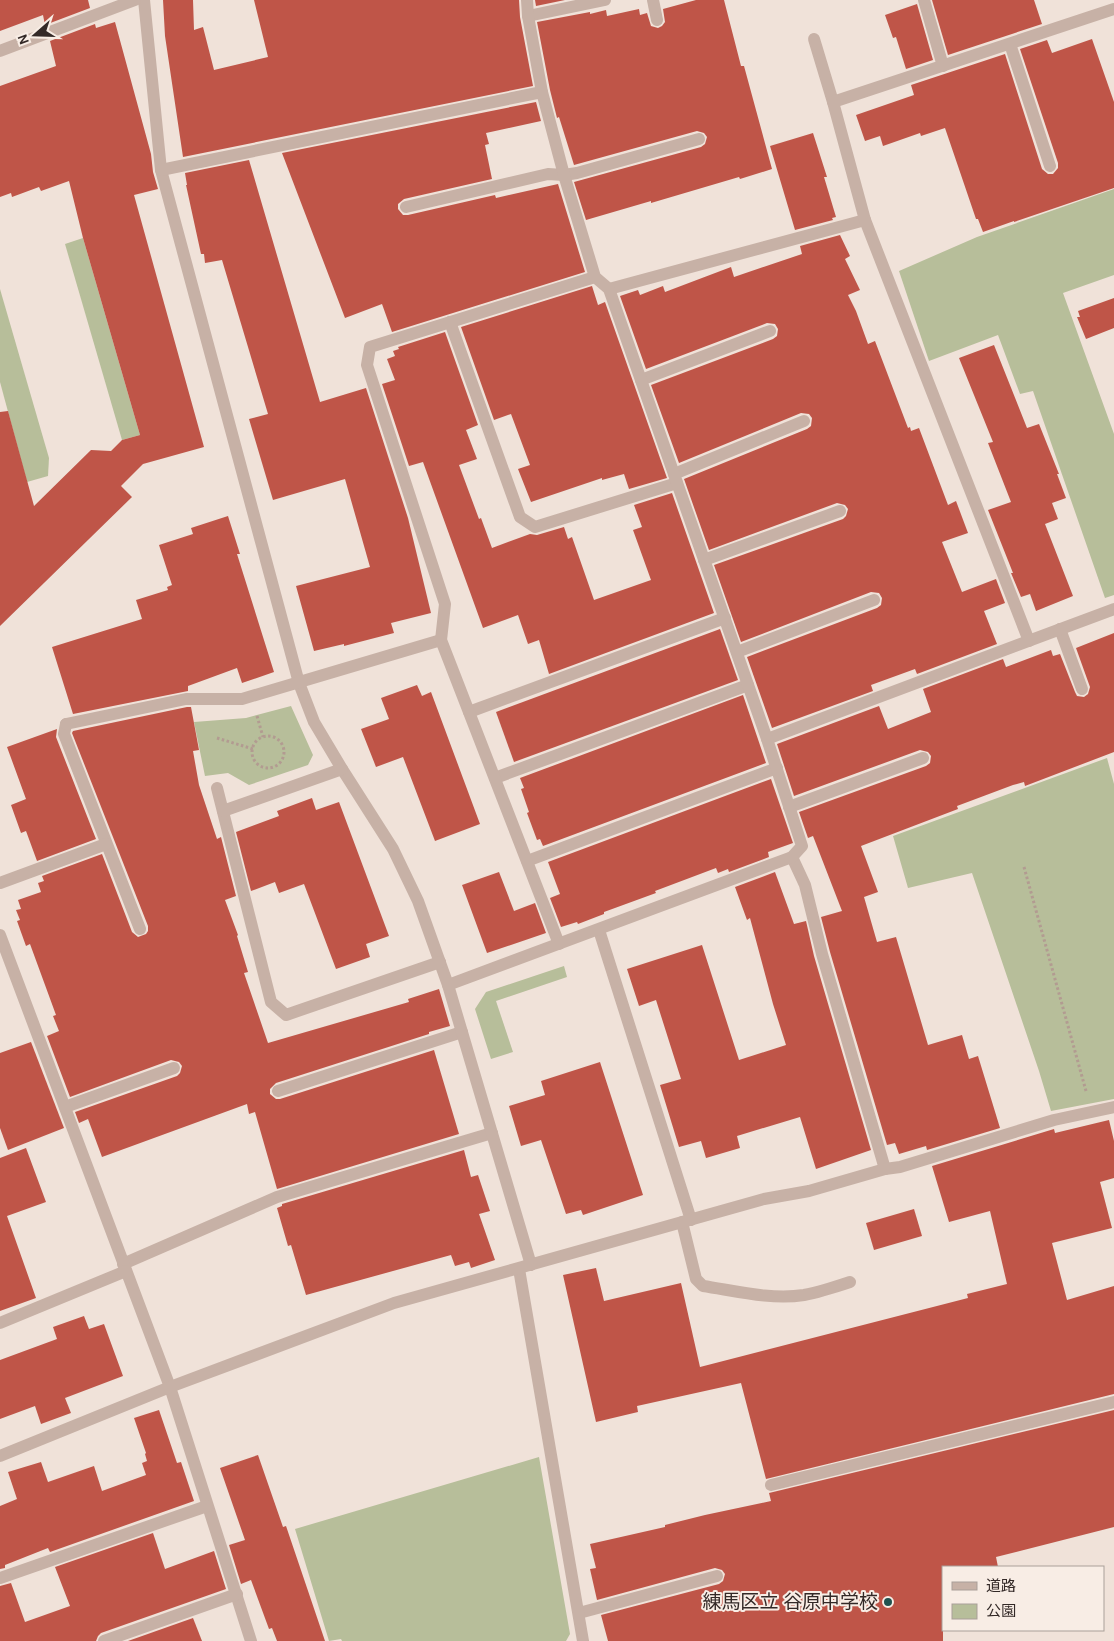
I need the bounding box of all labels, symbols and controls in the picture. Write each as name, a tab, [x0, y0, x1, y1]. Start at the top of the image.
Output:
north arrow	[10, 10, 60, 60]
text: N	[14, 32, 33, 47]
legend	[942, 1566, 1104, 1631]
text: 道路	[986, 1577, 1016, 1595]
place label: 練馬区立 谷原中学校	[702, 1591, 878, 1613]
marker: 練馬区立 谷原中学校	[882, 1596, 894, 1608]
text: 公園	[986, 1602, 1016, 1620]

